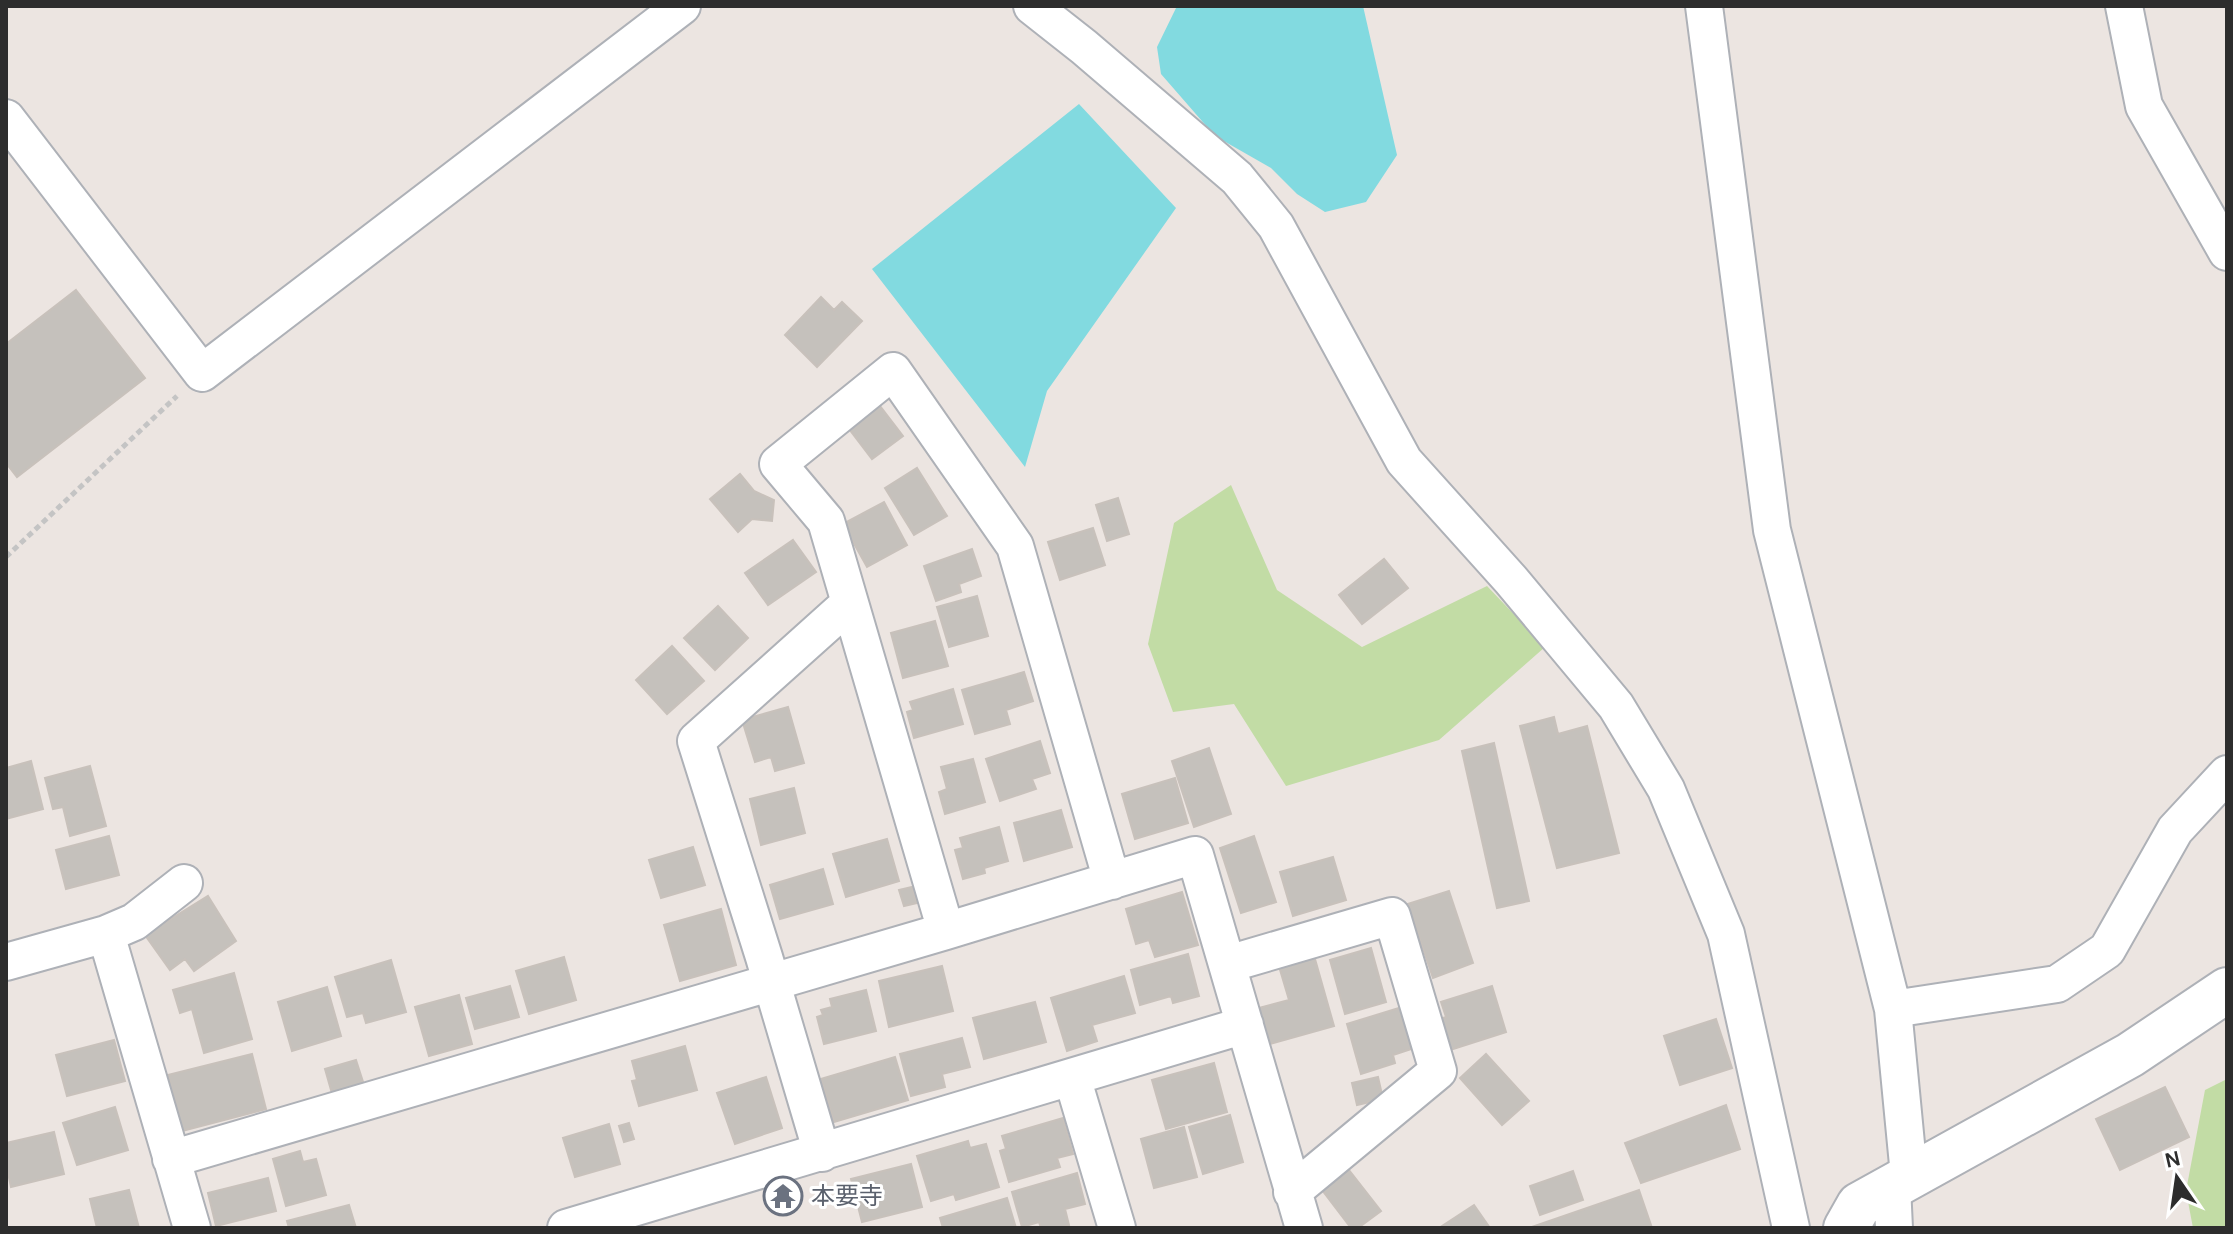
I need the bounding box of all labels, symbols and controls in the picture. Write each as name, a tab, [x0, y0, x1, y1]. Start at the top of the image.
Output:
north arrow	[2137, 1138, 2217, 1218]
text: N	[2162, 1145, 2183, 1174]
temple icon: 本要寺	[762, 1175, 804, 1217]
place label: 本要寺	[811, 1182, 883, 1210]

